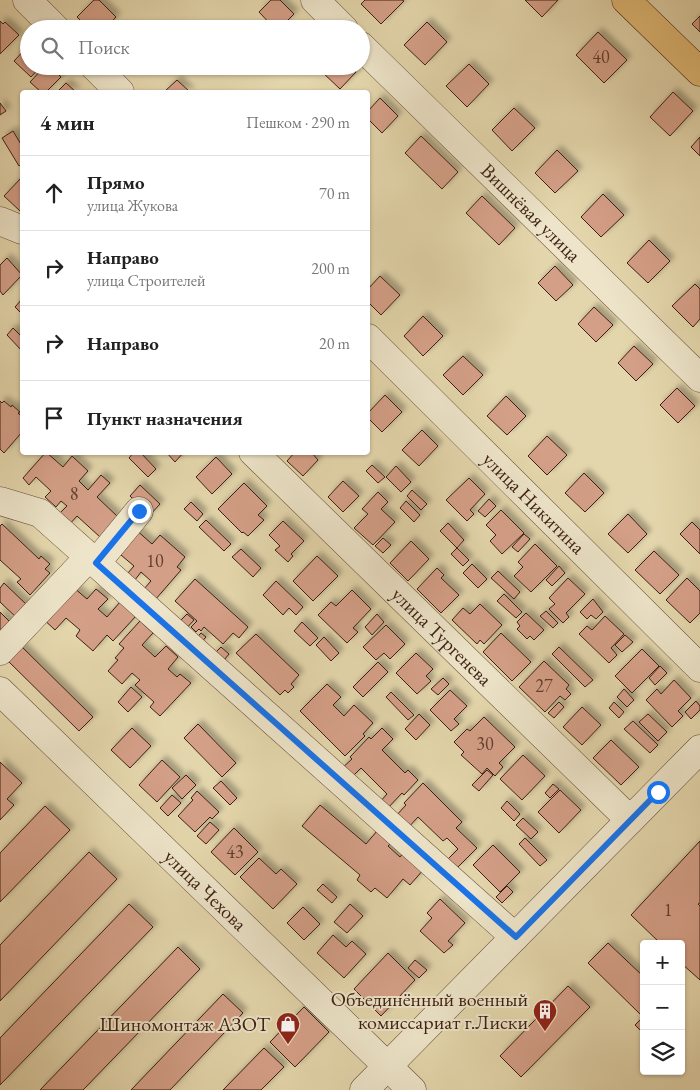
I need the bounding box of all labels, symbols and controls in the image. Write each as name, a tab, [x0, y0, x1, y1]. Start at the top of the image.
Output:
search box	[20, 20, 370, 75]
icon: search	[38, 34, 66, 62]
text: Поиск	[78, 35, 130, 60]
house number: 40	[592, 45, 610, 68]
text: 4 мин	[40, 109, 95, 136]
text: Пешком · 290 m	[246, 112, 350, 133]
street label: Вишнёвая улица	[475, 158, 587, 267]
text: Прямо	[87, 170, 145, 195]
icon: ahead	[40, 179, 68, 207]
text: 70 m	[319, 183, 350, 204]
text: улица Жукова	[87, 195, 178, 216]
text: Направо	[87, 245, 159, 270]
icon: right	[40, 254, 68, 282]
text: 200 m	[311, 258, 350, 279]
text: улица Строителей	[87, 270, 205, 291]
icon: right	[40, 329, 68, 357]
text: Направо	[87, 331, 159, 356]
text: 20 m	[319, 333, 350, 354]
icon: arrive	[40, 404, 68, 432]
text: Пункт назначения	[87, 406, 243, 431]
street label: улица Никитина	[477, 446, 591, 560]
house number: 8	[70, 482, 78, 505]
route end	[128, 500, 151, 523]
house number: 10	[146, 549, 164, 572]
street label: улица Тургенева	[386, 581, 498, 691]
house number: 27	[535, 674, 553, 697]
house number: 30	[476, 732, 494, 755]
route start	[647, 781, 670, 804]
house number: 43	[226, 840, 244, 863]
street label: улица Чехова	[158, 844, 253, 936]
house number: 1	[664, 898, 672, 921]
map controls	[640, 940, 685, 1075]
button: +	[640, 940, 685, 985]
button: −	[640, 985, 685, 1030]
place label: Объединённый военный комиссариат г.Лиски	[331, 986, 528, 1035]
building icon: Объединённый военный комиссариат г.Лиски	[532, 998, 558, 1032]
place label: Шиномонтаж АЗОТ	[100, 1011, 271, 1037]
shop icon: Шиномонтаж АЗОТ	[275, 1011, 301, 1045]
button: layers	[640, 1030, 685, 1075]

